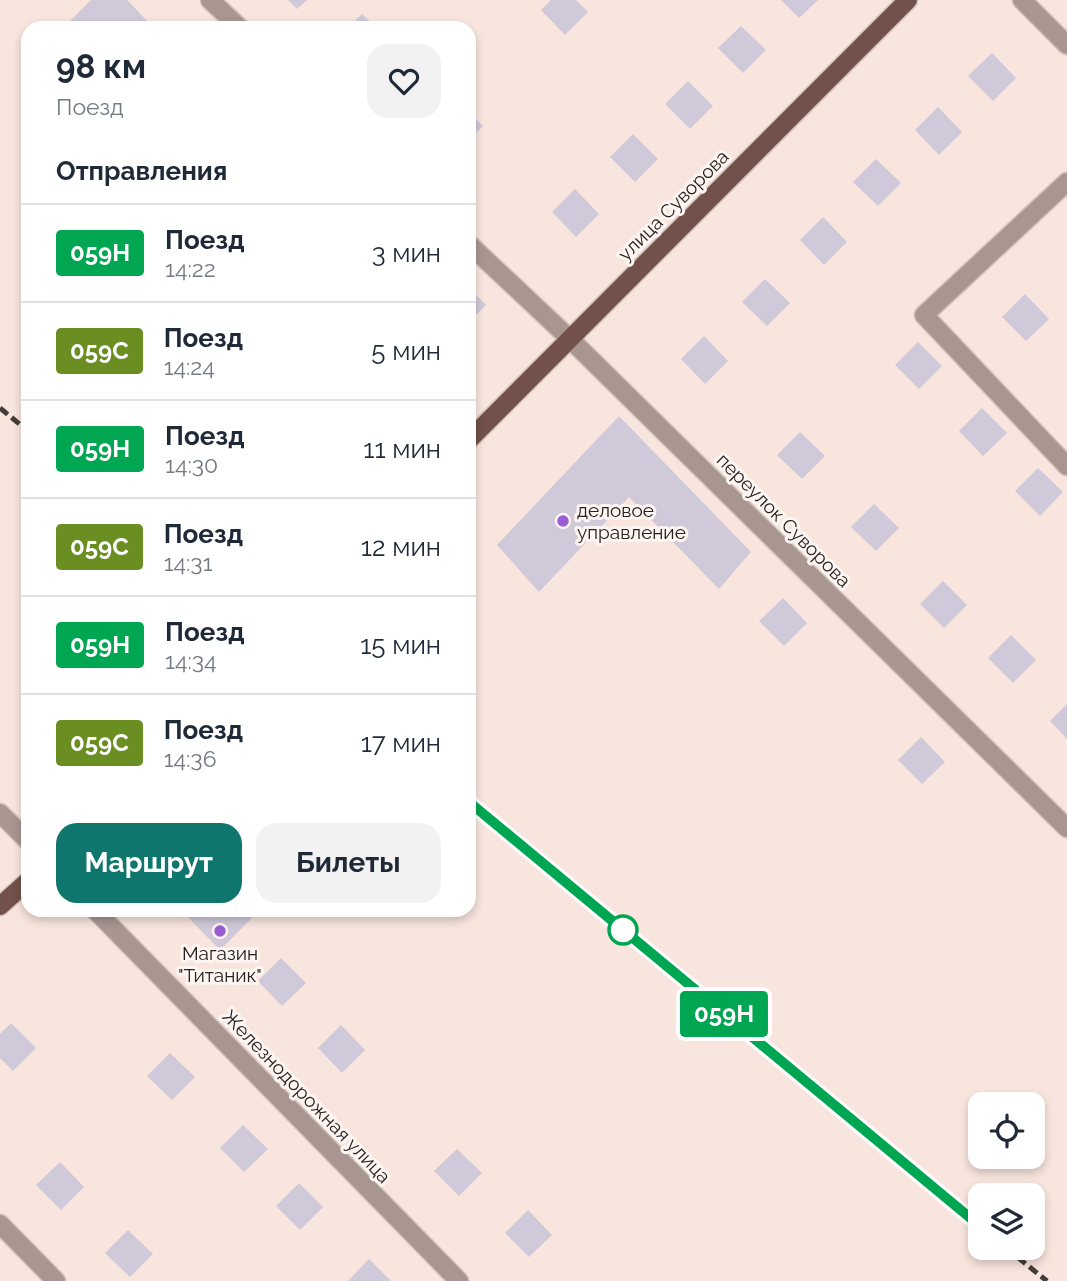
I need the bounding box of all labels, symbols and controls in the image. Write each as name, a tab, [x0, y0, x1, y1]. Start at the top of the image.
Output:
button: heart	[367, 44, 441, 118]
text: 98 км	[56, 47, 146, 86]
text: Поезд	[56, 93, 123, 120]
street label: улица Суворова	[613, 145, 733, 265]
text: Отправления	[56, 156, 227, 186]
text: Поезд	[165, 225, 245, 255]
text: 059Н	[70, 238, 130, 267]
text: 3 мин	[372, 238, 441, 268]
text: 14:22	[165, 255, 216, 282]
text: Поезд	[164, 323, 243, 353]
text: 059С	[70, 336, 129, 365]
text: 5 мин	[371, 336, 441, 366]
text: 14:24	[164, 353, 215, 380]
text: Поезд	[165, 421, 245, 451]
text: 059Н	[70, 434, 130, 463]
text: 11 мин	[363, 434, 441, 464]
street label: переулок Суворова	[713, 449, 855, 591]
text: 14:30	[165, 451, 218, 478]
place label: деловое управление	[577, 499, 686, 543]
marker: деловое управление	[555, 513, 571, 529]
text: Поезд	[164, 519, 243, 549]
text: 059С	[70, 532, 129, 561]
text: 12 мин	[361, 532, 441, 562]
text: 14:31	[164, 549, 213, 576]
text: Поезд	[165, 617, 245, 647]
text: 059Н	[70, 630, 130, 659]
text: 15 мин	[360, 630, 441, 660]
text: 14:34	[165, 647, 217, 674]
text: Поезд	[164, 715, 243, 745]
text: 059С	[70, 728, 129, 757]
text: 17 мин	[361, 728, 441, 758]
text: 14:36	[164, 745, 217, 772]
button: Маршрут	[56, 823, 242, 903]
button: Билеты	[256, 823, 441, 903]
unlabelled marker	[608, 915, 638, 945]
marker: Магазин "Титаник"	[212, 923, 228, 939]
place label: Магазин "Титаник"	[178, 942, 262, 986]
line badge: 059Н	[675, 991, 773, 1037]
text: 059Н	[694, 999, 754, 1028]
street label: Железнодорожная улица	[218, 1005, 396, 1187]
map controls	[968, 1092, 1045, 1260]
button: locate	[968, 1092, 1045, 1169]
button: layers	[968, 1183, 1045, 1260]

